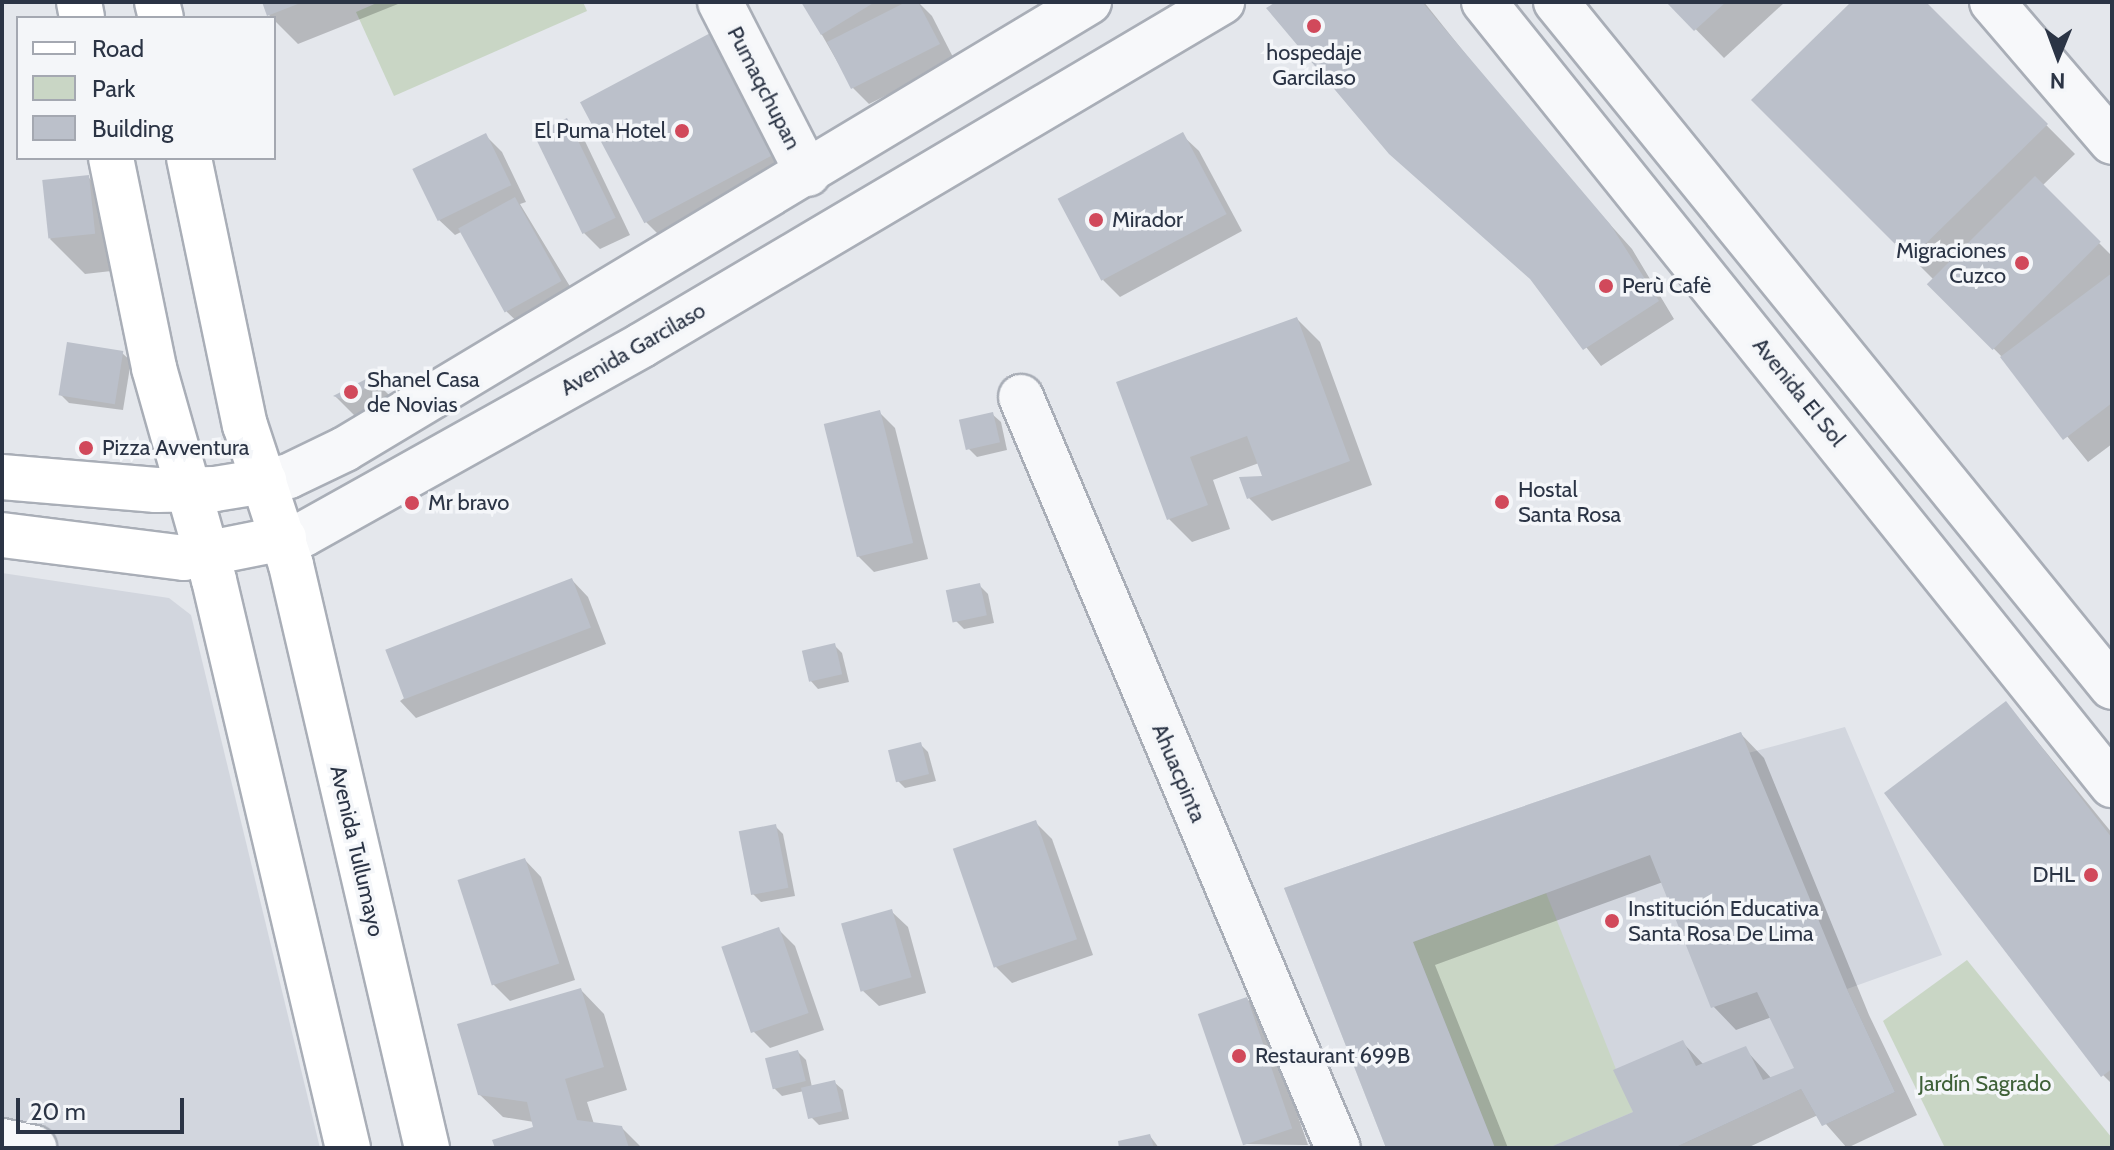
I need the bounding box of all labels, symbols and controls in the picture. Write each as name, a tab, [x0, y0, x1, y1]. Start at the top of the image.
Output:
legend	[16, 16, 276, 160]
north arrow	[2018, 16, 2098, 96]
marker: hospedaje Garcilaso	[1305, 17, 1323, 35]
street label: Pumaqchupan	[722, 22, 806, 154]
text: Road	[92, 34, 144, 63]
place label: hospedaje Garcilaso	[1266, 39, 1362, 90]
text: N	[2050, 67, 2066, 94]
text: Park	[92, 74, 135, 103]
text: Building	[92, 114, 173, 143]
place label: El Puma Hotel	[534, 118, 666, 144]
marker: El Puma Hotel	[673, 122, 691, 140]
place label: Mirador	[1112, 207, 1183, 233]
marker: Mirador	[1087, 211, 1105, 229]
place label: Migraciones Cuzco	[1896, 237, 2006, 288]
marker: Migraciones Cuzco	[2013, 254, 2031, 272]
place label: Perù Cafè	[1622, 273, 1711, 299]
marker: Perù Cafè	[1597, 277, 1615, 295]
street label: Avenida Garcilaso	[556, 297, 710, 401]
street label: Avenida El Sol	[1747, 332, 1851, 452]
place label: Shanel Casa de Novias	[367, 366, 480, 418]
marker: Shanel Casa de Novias	[342, 383, 360, 401]
place label: Pizza Avventura	[102, 435, 249, 461]
marker: Pizza Avventura	[77, 439, 95, 457]
place label: Hostal Santa Rosa	[1518, 476, 1621, 528]
place label: Mr bravo	[428, 490, 509, 516]
marker: Hostal Santa Rosa	[1493, 493, 1511, 511]
marker: Mr bravo	[403, 494, 421, 512]
street label: Ahuacpinta	[1146, 720, 1212, 826]
street label: Avenida Tullumayo	[324, 763, 390, 939]
place label: DHL	[2032, 862, 2075, 888]
marker: DHL	[2082, 866, 2100, 884]
place label: Institución Educativa Santa Rosa De Lima	[1628, 895, 1819, 946]
marker: Institución Educativa Santa Rosa De Lima	[1603, 912, 1621, 930]
place label: Restaurant 699B	[1255, 1043, 1410, 1069]
marker: Restaurant 699B	[1230, 1047, 1248, 1065]
park label: Jardín Sagrado	[1919, 1071, 2051, 1097]
scale bar	[20, 1082, 188, 1132]
text: 20 m	[30, 1097, 86, 1126]

